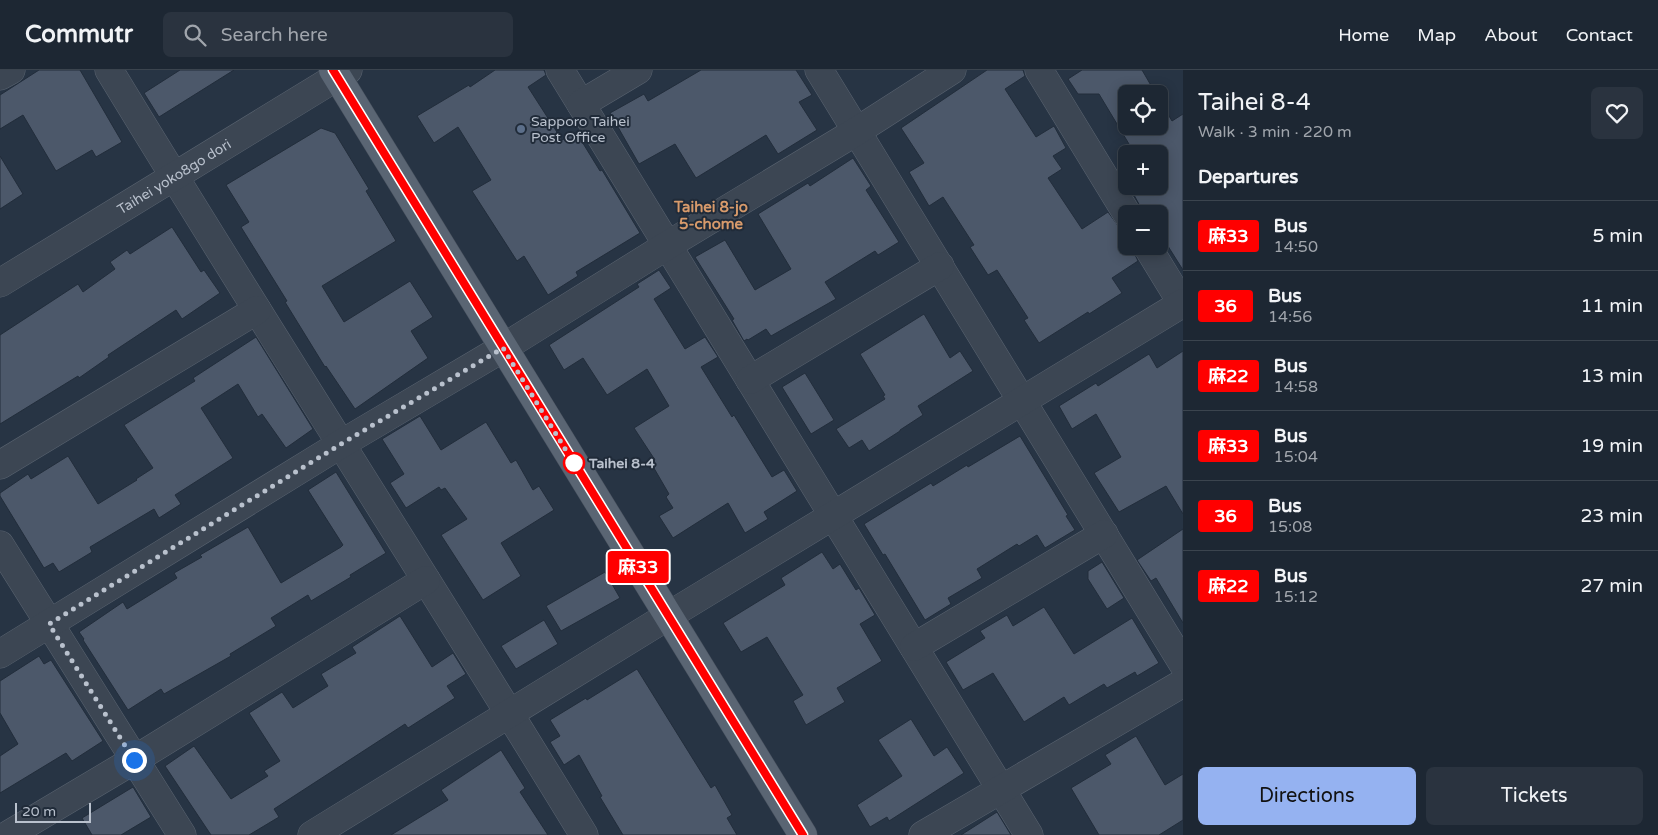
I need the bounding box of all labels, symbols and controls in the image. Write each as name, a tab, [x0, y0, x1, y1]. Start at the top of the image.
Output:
search box	[163, 12, 513, 57]
text: Commutr	[25, 20, 133, 49]
icon: search	[181, 21, 209, 49]
text: Search here	[221, 24, 328, 46]
text: Home	[1338, 24, 1389, 46]
text: Map	[1417, 24, 1456, 46]
text: About	[1484, 24, 1538, 46]
text: Contact	[1566, 24, 1633, 46]
map controls	[1118, 85, 1168, 255]
button: locate	[1118, 85, 1168, 135]
button: heart	[1591, 87, 1643, 139]
text: Taihei 8-4	[1198, 88, 1311, 117]
place label: Sapporo Taihei Post Office	[531, 113, 630, 146]
text: Walk · 3 min · 220 m	[1198, 122, 1352, 142]
marker: Sapporo Taihei Post Office	[515, 123, 527, 135]
street label: Taihei yoko8go dori	[114, 136, 234, 218]
button: +	[1118, 145, 1168, 195]
text: Departures	[1198, 166, 1298, 188]
district label: Taihei 8-jo 5-chome	[673, 198, 748, 233]
button: −	[1118, 205, 1168, 255]
text: Bus	[1274, 215, 1307, 237]
text: 麻33	[1208, 225, 1249, 247]
text: 5 min	[1592, 225, 1643, 247]
text: 14:50	[1274, 237, 1318, 257]
text: Bus	[1268, 285, 1302, 307]
text: 36	[1214, 295, 1237, 317]
text: 11 min	[1580, 295, 1643, 317]
text: 14:56	[1268, 307, 1312, 327]
text: Bus	[1274, 355, 1307, 377]
text: 麻22	[1208, 365, 1249, 387]
text: 13 min	[1580, 365, 1643, 387]
text: 14:58	[1274, 377, 1318, 397]
text: Bus	[1274, 425, 1307, 447]
text: 麻33	[1208, 435, 1249, 457]
text: 19 min	[1580, 435, 1643, 457]
text: 15:04	[1274, 447, 1318, 467]
marker: Taihei 8-4	[563, 452, 585, 474]
place label: Taihei 8-4	[588, 455, 655, 472]
text: Bus	[1268, 495, 1302, 517]
text: 36	[1214, 505, 1237, 527]
text: 23 min	[1580, 505, 1643, 527]
text: 15:08	[1268, 517, 1312, 537]
line badge: 麻33	[609, 551, 667, 583]
text: 麻33	[618, 556, 658, 578]
text: Bus	[1274, 565, 1307, 587]
text: 麻22	[1208, 575, 1249, 597]
text: 27 min	[1580, 575, 1643, 597]
text: 15:12	[1274, 587, 1318, 607]
your location	[122, 748, 147, 773]
button: Directions	[1198, 767, 1416, 825]
button: Tickets	[1426, 767, 1643, 825]
scale bar	[15, 800, 91, 823]
text: 20 m	[22, 803, 56, 820]

